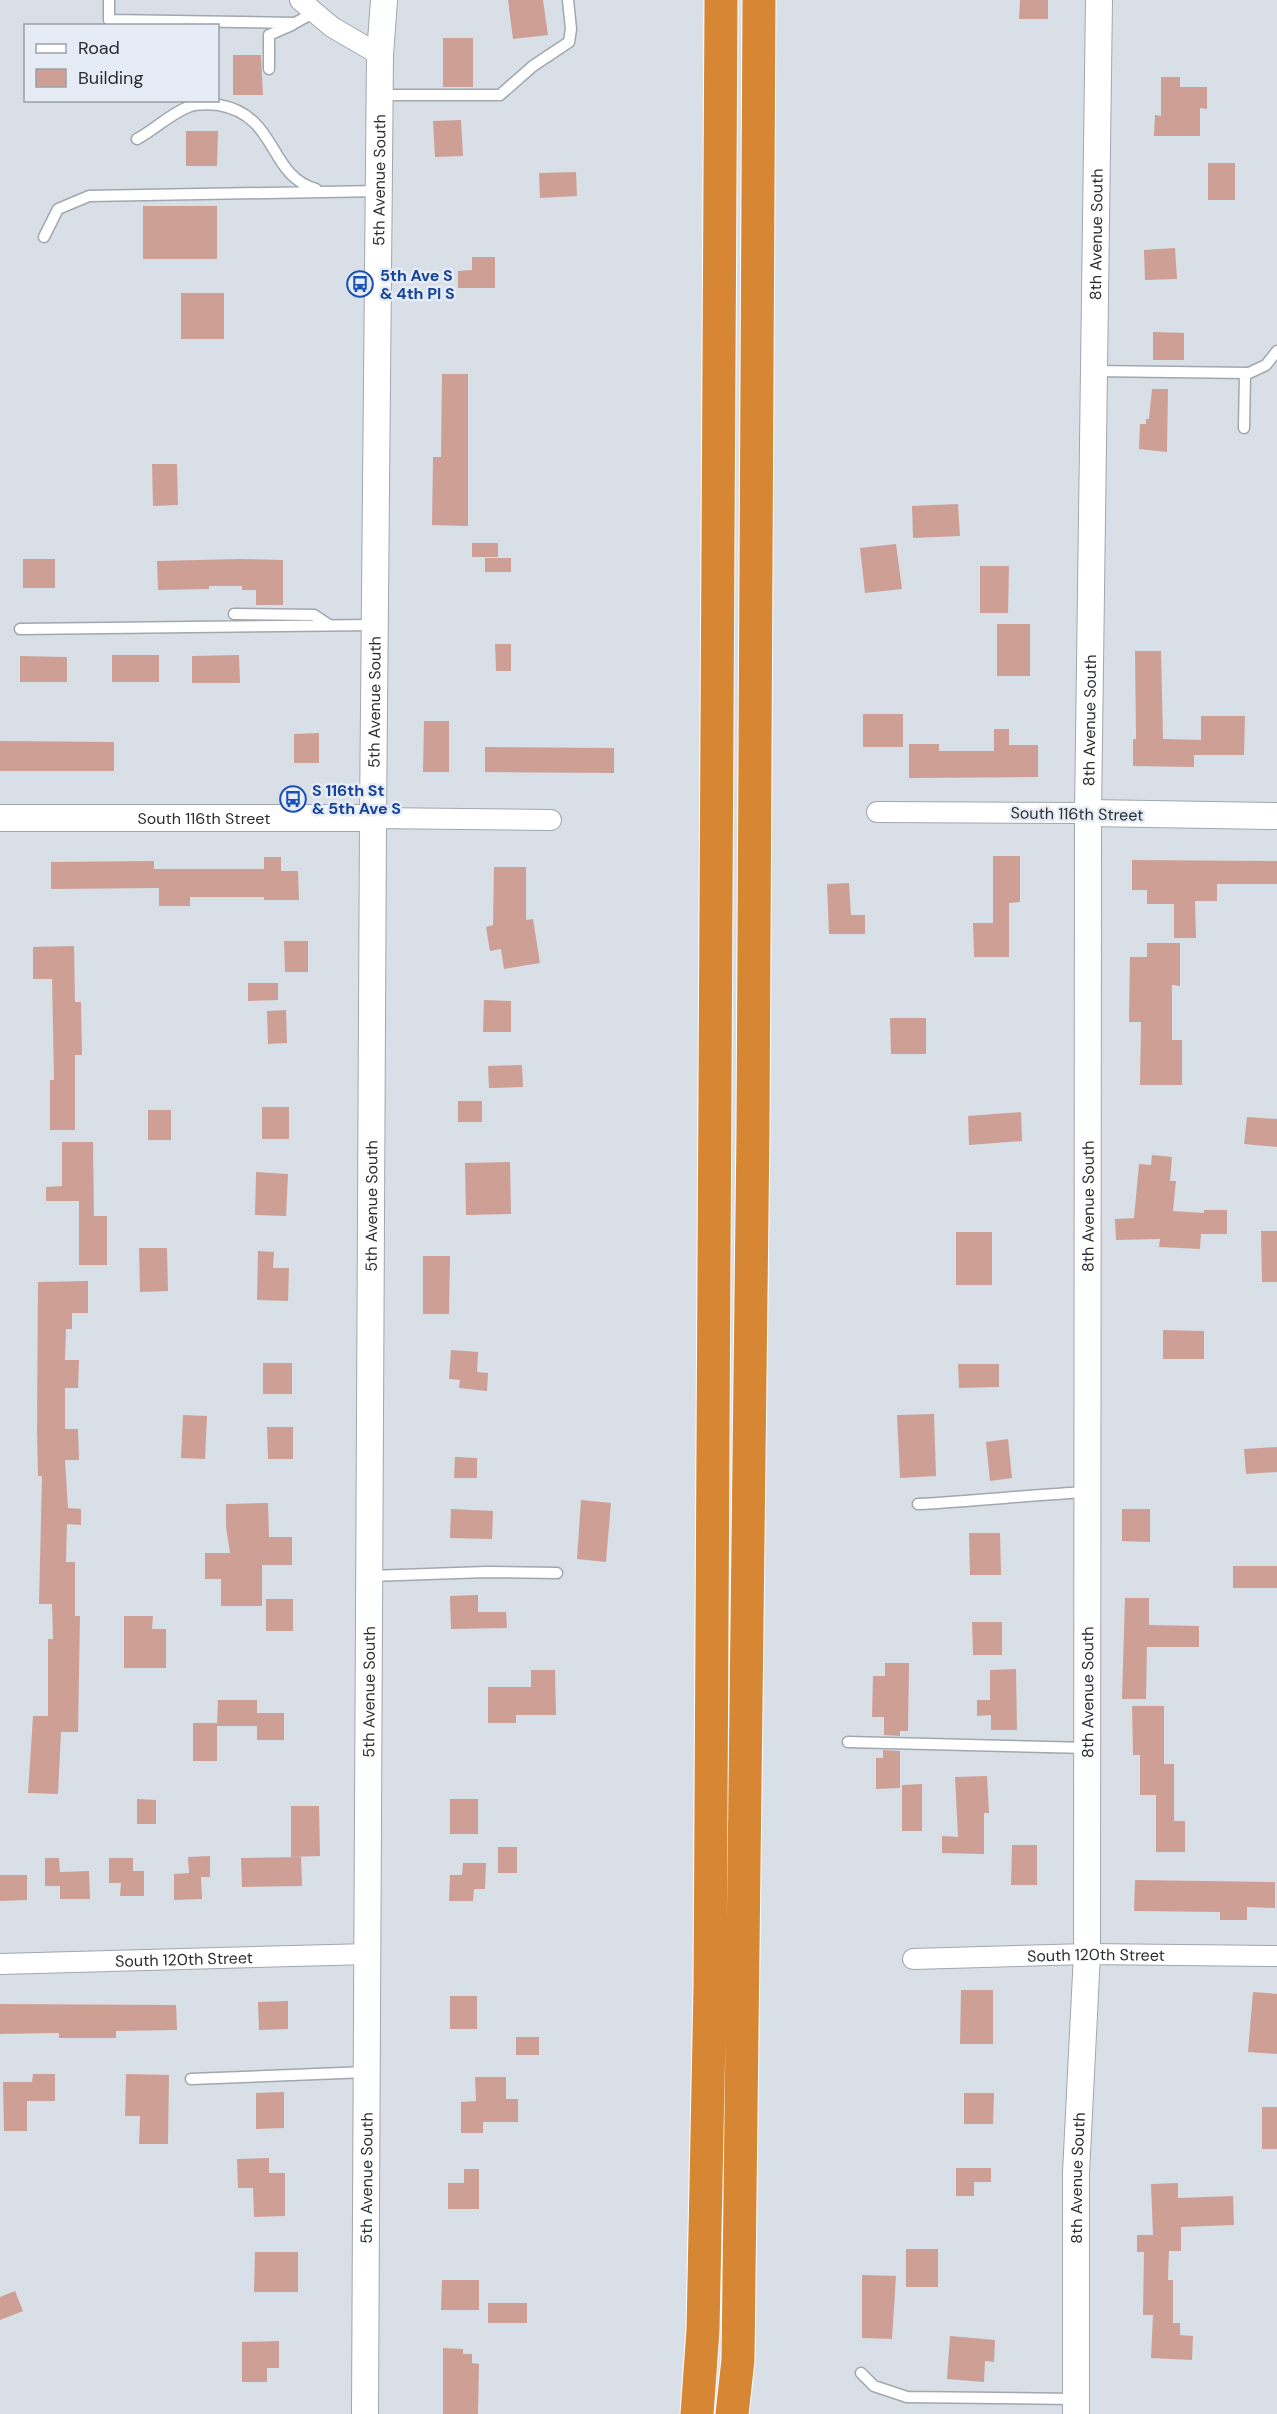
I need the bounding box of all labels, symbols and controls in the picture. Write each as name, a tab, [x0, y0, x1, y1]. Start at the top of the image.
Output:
legend	[24, 24, 219, 102]
text: Road	[78, 36, 120, 60]
text: Building	[78, 66, 143, 90]
street label: 5th Avenue South	[368, 114, 390, 246]
street label: 8th Avenue South	[1084, 168, 1107, 300]
place label: 5th Ave S & 4th Pl S	[380, 265, 455, 304]
bus stop icon: 5th Ave S & 4th Pl S	[345, 269, 375, 299]
street label: 5th Avenue South	[363, 636, 385, 768]
street label: 8th Avenue South	[1078, 654, 1101, 786]
place label: S 116th St & 5th Ave S	[312, 780, 401, 819]
bus stop icon: S 116th St & 5th Ave S	[278, 784, 308, 814]
street label: South 116th Street	[1010, 802, 1144, 826]
street label: South 116th Street	[138, 808, 270, 829]
street label: 5th Avenue South	[360, 1140, 382, 1272]
street label: 8th Avenue South	[1077, 1140, 1098, 1272]
street label: 5th Avenue South	[358, 1626, 379, 1758]
street label: 8th Avenue South	[1077, 1626, 1098, 1758]
street label: South 120th Street	[1027, 1943, 1165, 1966]
street label: South 120th Street	[115, 1947, 253, 1971]
street label: 5th Avenue South	[355, 2112, 377, 2244]
street label: 8th Avenue South	[1066, 2112, 1090, 2244]

